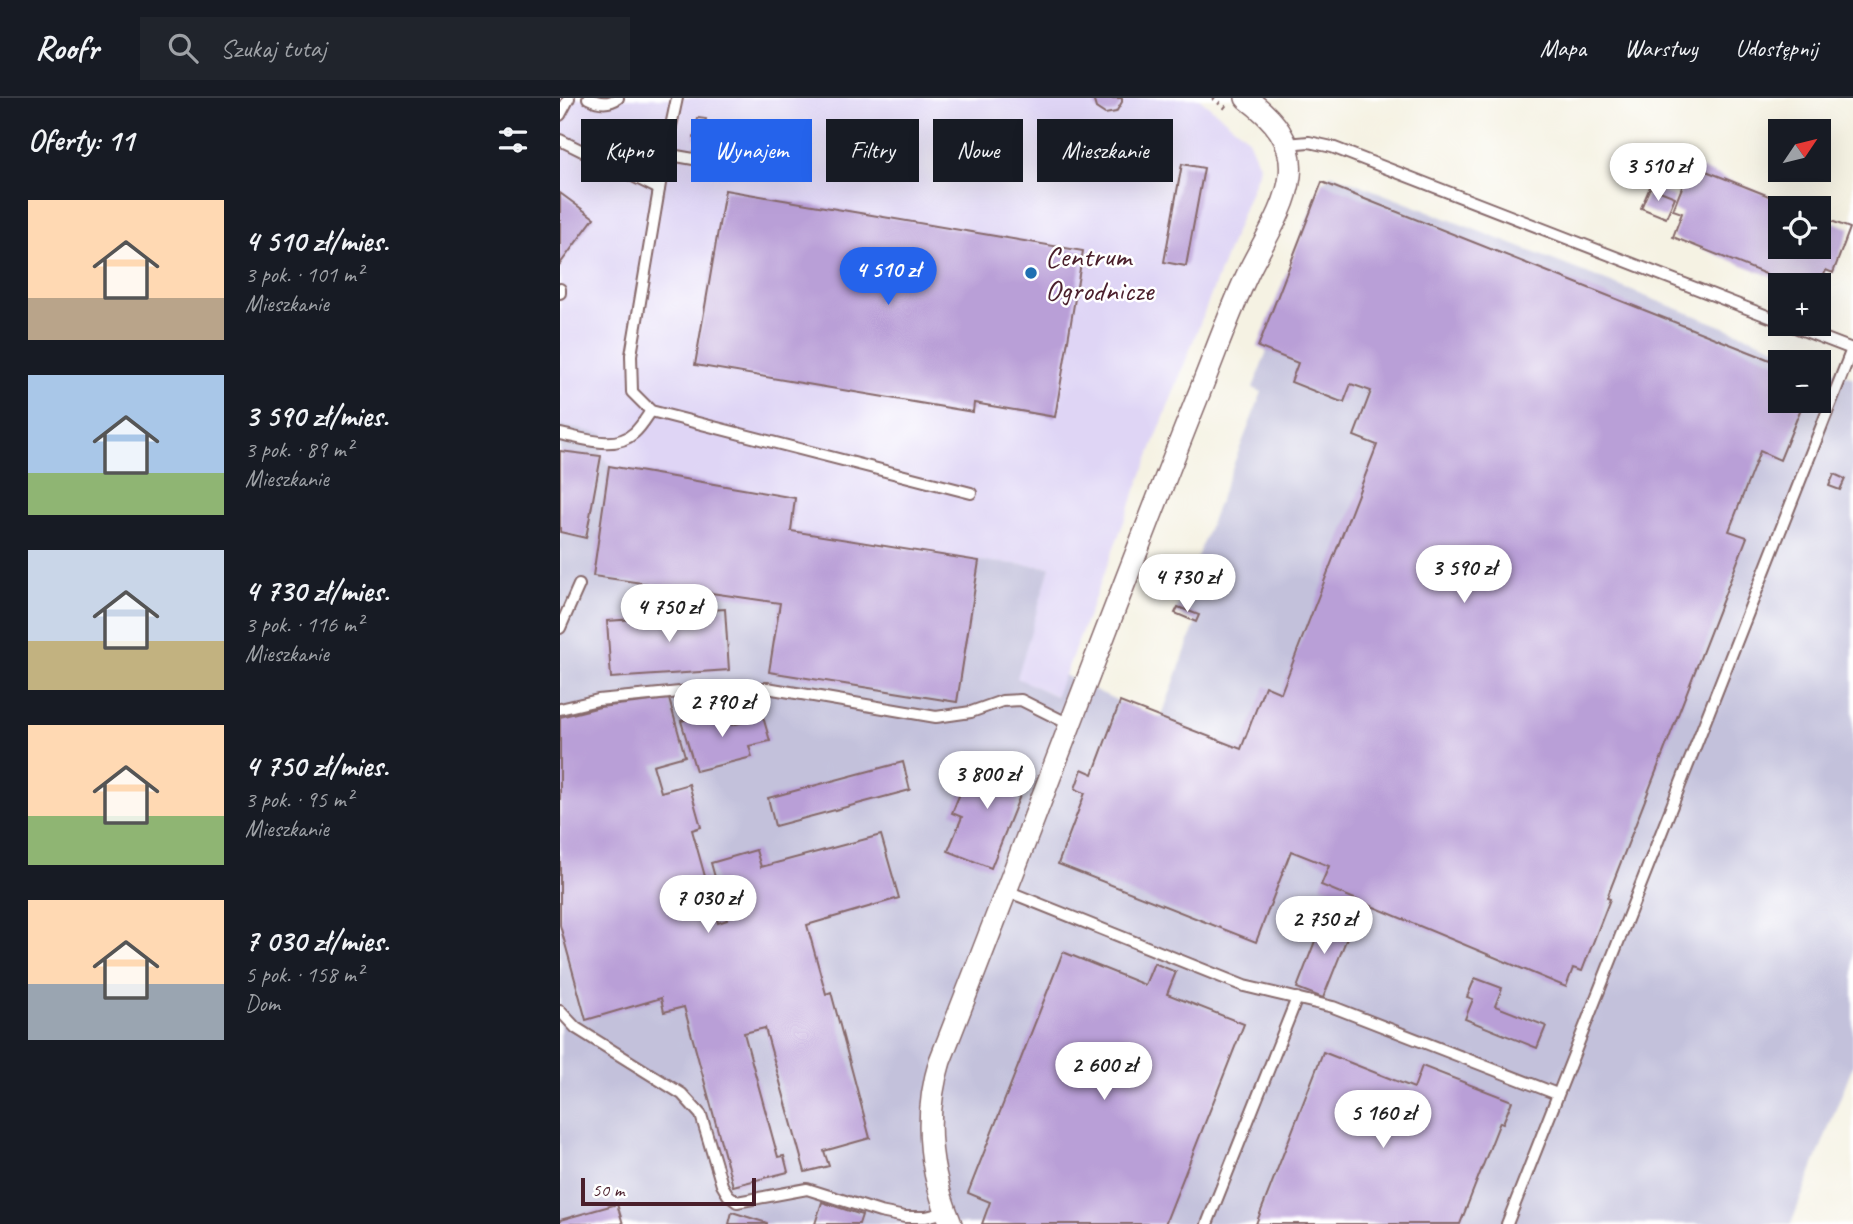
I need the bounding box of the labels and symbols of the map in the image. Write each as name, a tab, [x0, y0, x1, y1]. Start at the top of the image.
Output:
north arrow	[1768, 119, 1830, 182]
pin: 3 510 zł	[1586, 144, 1730, 203]
place label: Centrum Ogrodnicze	[1045, 237, 1155, 309]
pin: 4 510 zł	[816, 248, 960, 307]
marker: Centrum Ogrodnicze	[1023, 265, 1039, 281]
pin: 3 590 zł	[1392, 546, 1536, 605]
pin: 4 730 zł	[1115, 554, 1259, 614]
pin: 4 750 zł	[597, 584, 741, 644]
pin: 2 790 zł	[650, 680, 794, 739]
pin: 3 800 zł	[915, 752, 1059, 811]
pin: 7 030 zł	[636, 876, 780, 935]
pin: 2 750 zł	[1252, 896, 1396, 956]
pin: 2 600 zł	[1032, 1042, 1176, 1102]
pin: 5 160 zł	[1311, 1090, 1455, 1150]
scale bar	[581, 1175, 756, 1207]

